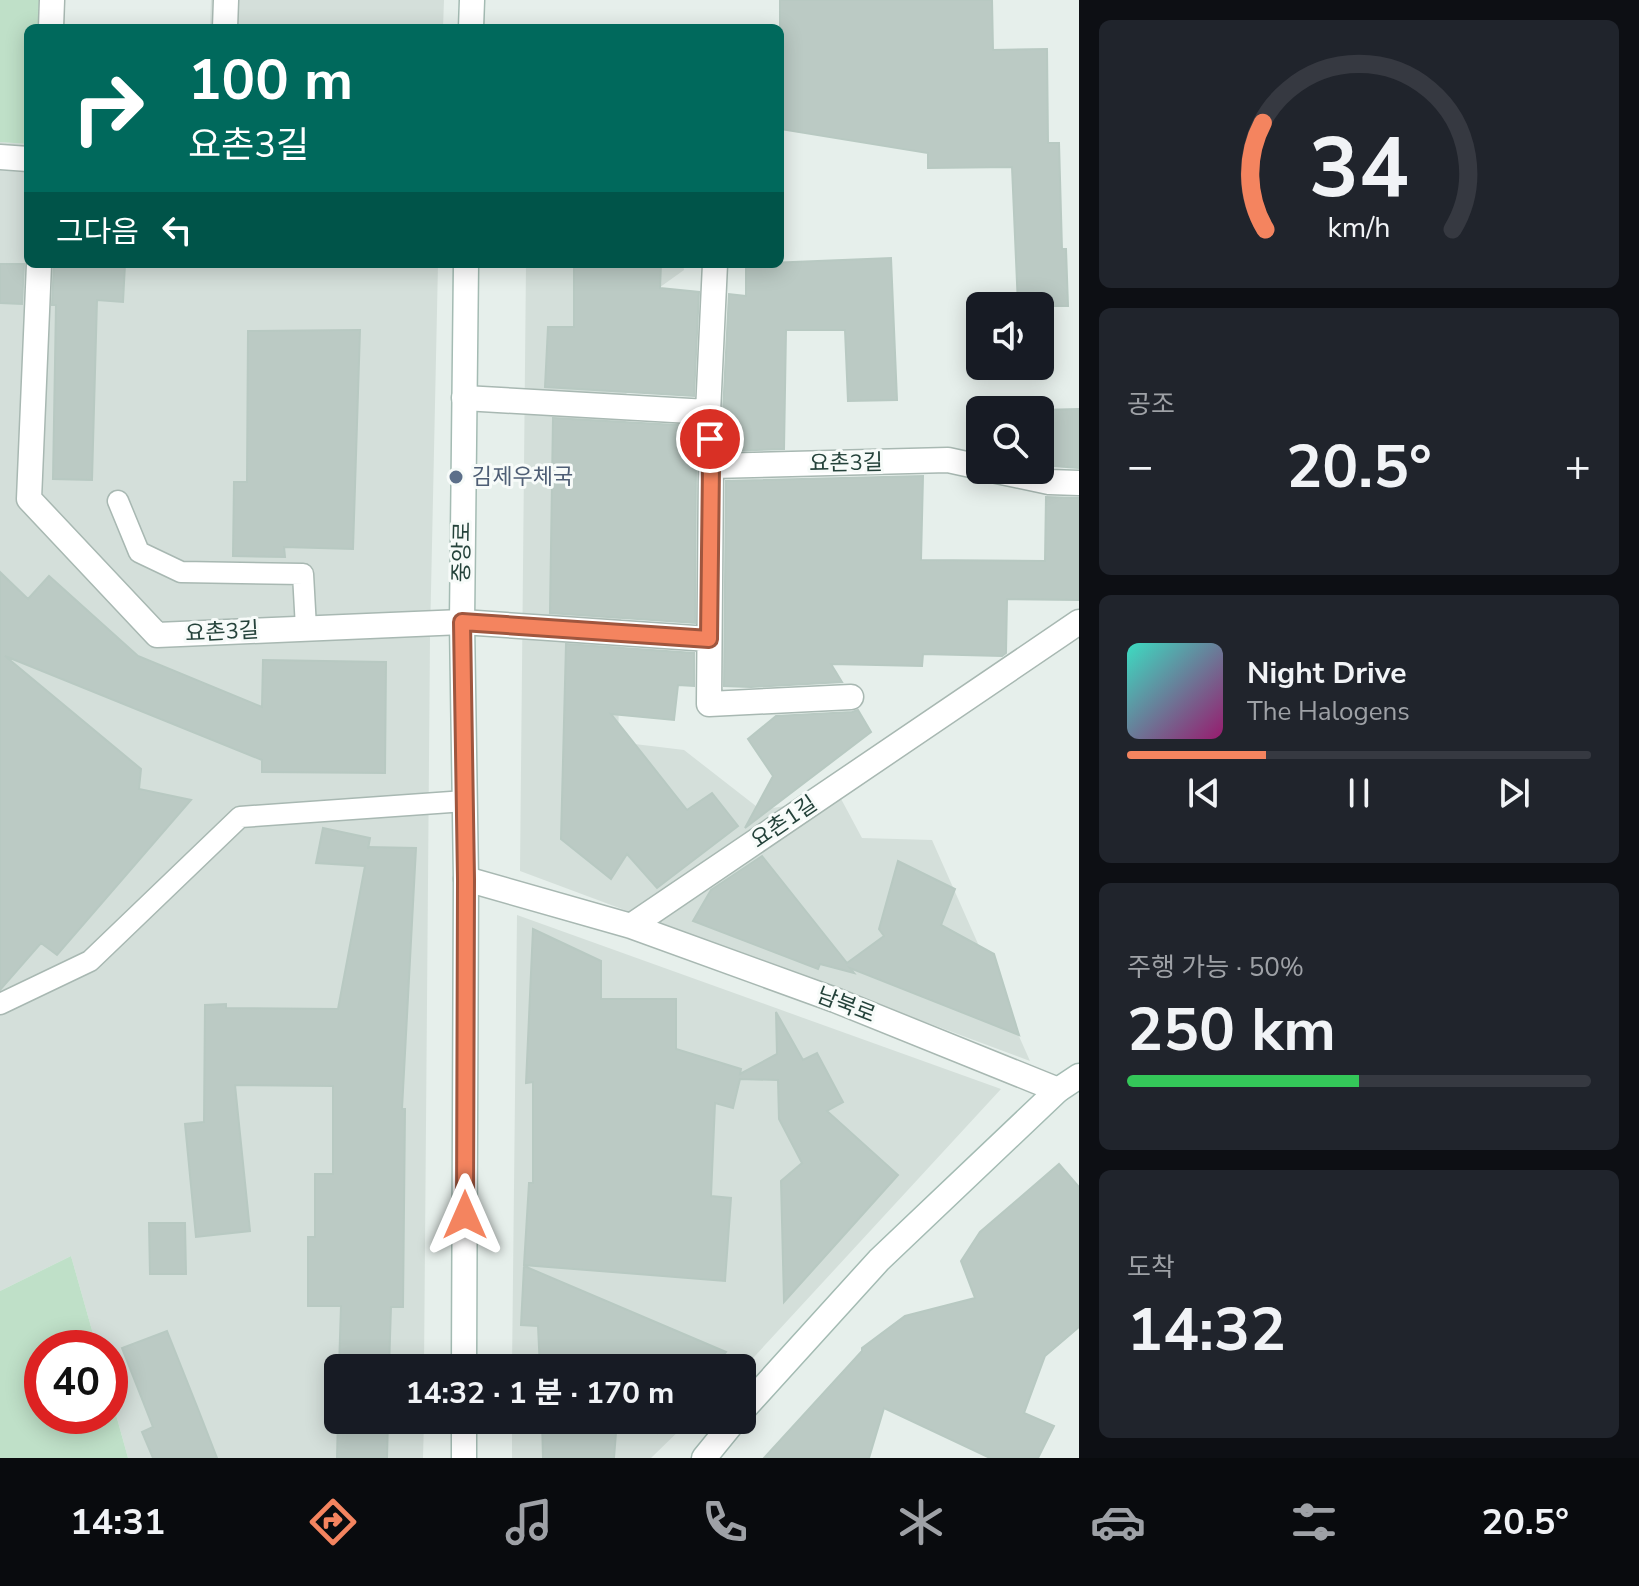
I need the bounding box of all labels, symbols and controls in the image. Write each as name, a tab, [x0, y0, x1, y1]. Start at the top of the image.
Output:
text: 100 m	[188, 42, 353, 119]
icon: right	[56, 56, 160, 160]
text: 34	[1309, 111, 1409, 224]
text: 요촌3길	[188, 121, 309, 170]
icon: left	[155, 208, 199, 252]
text: km/h	[1328, 208, 1390, 247]
text: 그다음	[56, 212, 139, 253]
map controls	[966, 292, 1054, 484]
button: sound	[966, 292, 1054, 380]
text: 공조	[1127, 387, 1175, 422]
button: search	[966, 396, 1054, 484]
pin	[676, 405, 744, 473]
icon: arrive	[688, 417, 732, 461]
text: 20.5°	[1286, 426, 1432, 508]
text: −	[1127, 437, 1153, 497]
text: +	[1565, 437, 1591, 497]
street label: 요촌3길	[809, 447, 883, 479]
place label: 김제우체국	[472, 462, 573, 492]
marker: 김제우체국	[447, 468, 465, 486]
street label: 중앙로	[446, 521, 478, 583]
street label: 요촌3길	[184, 615, 260, 649]
text: Night Drive	[1247, 653, 1406, 694]
text: The Halogens	[1247, 694, 1410, 729]
icon: previous	[1182, 771, 1226, 815]
icon: pause	[1337, 771, 1381, 815]
icon: next	[1492, 771, 1536, 815]
street label: 요촌1길	[745, 789, 823, 855]
text: 주행 가능 · 50%	[1127, 950, 1304, 985]
street label: 남북로	[812, 980, 880, 1030]
text: 250 km	[1127, 989, 1336, 1071]
position arrow	[423, 1173, 507, 1257]
text: 도착	[1127, 1250, 1175, 1285]
text: 14:32	[1127, 1289, 1286, 1371]
speed limit sign: 40	[24, 1330, 128, 1434]
text: 14:32 · 1 분 · 170 m	[406, 1373, 674, 1414]
icon: directions	[305, 1494, 361, 1550]
icon: music	[501, 1494, 557, 1550]
icon: phone	[697, 1494, 753, 1550]
icon: climate	[893, 1494, 949, 1550]
icon: car	[1090, 1494, 1146, 1550]
icon: filters	[1286, 1494, 1342, 1550]
text: 14:31	[70, 1498, 165, 1547]
text: 20.5°	[1482, 1498, 1569, 1547]

